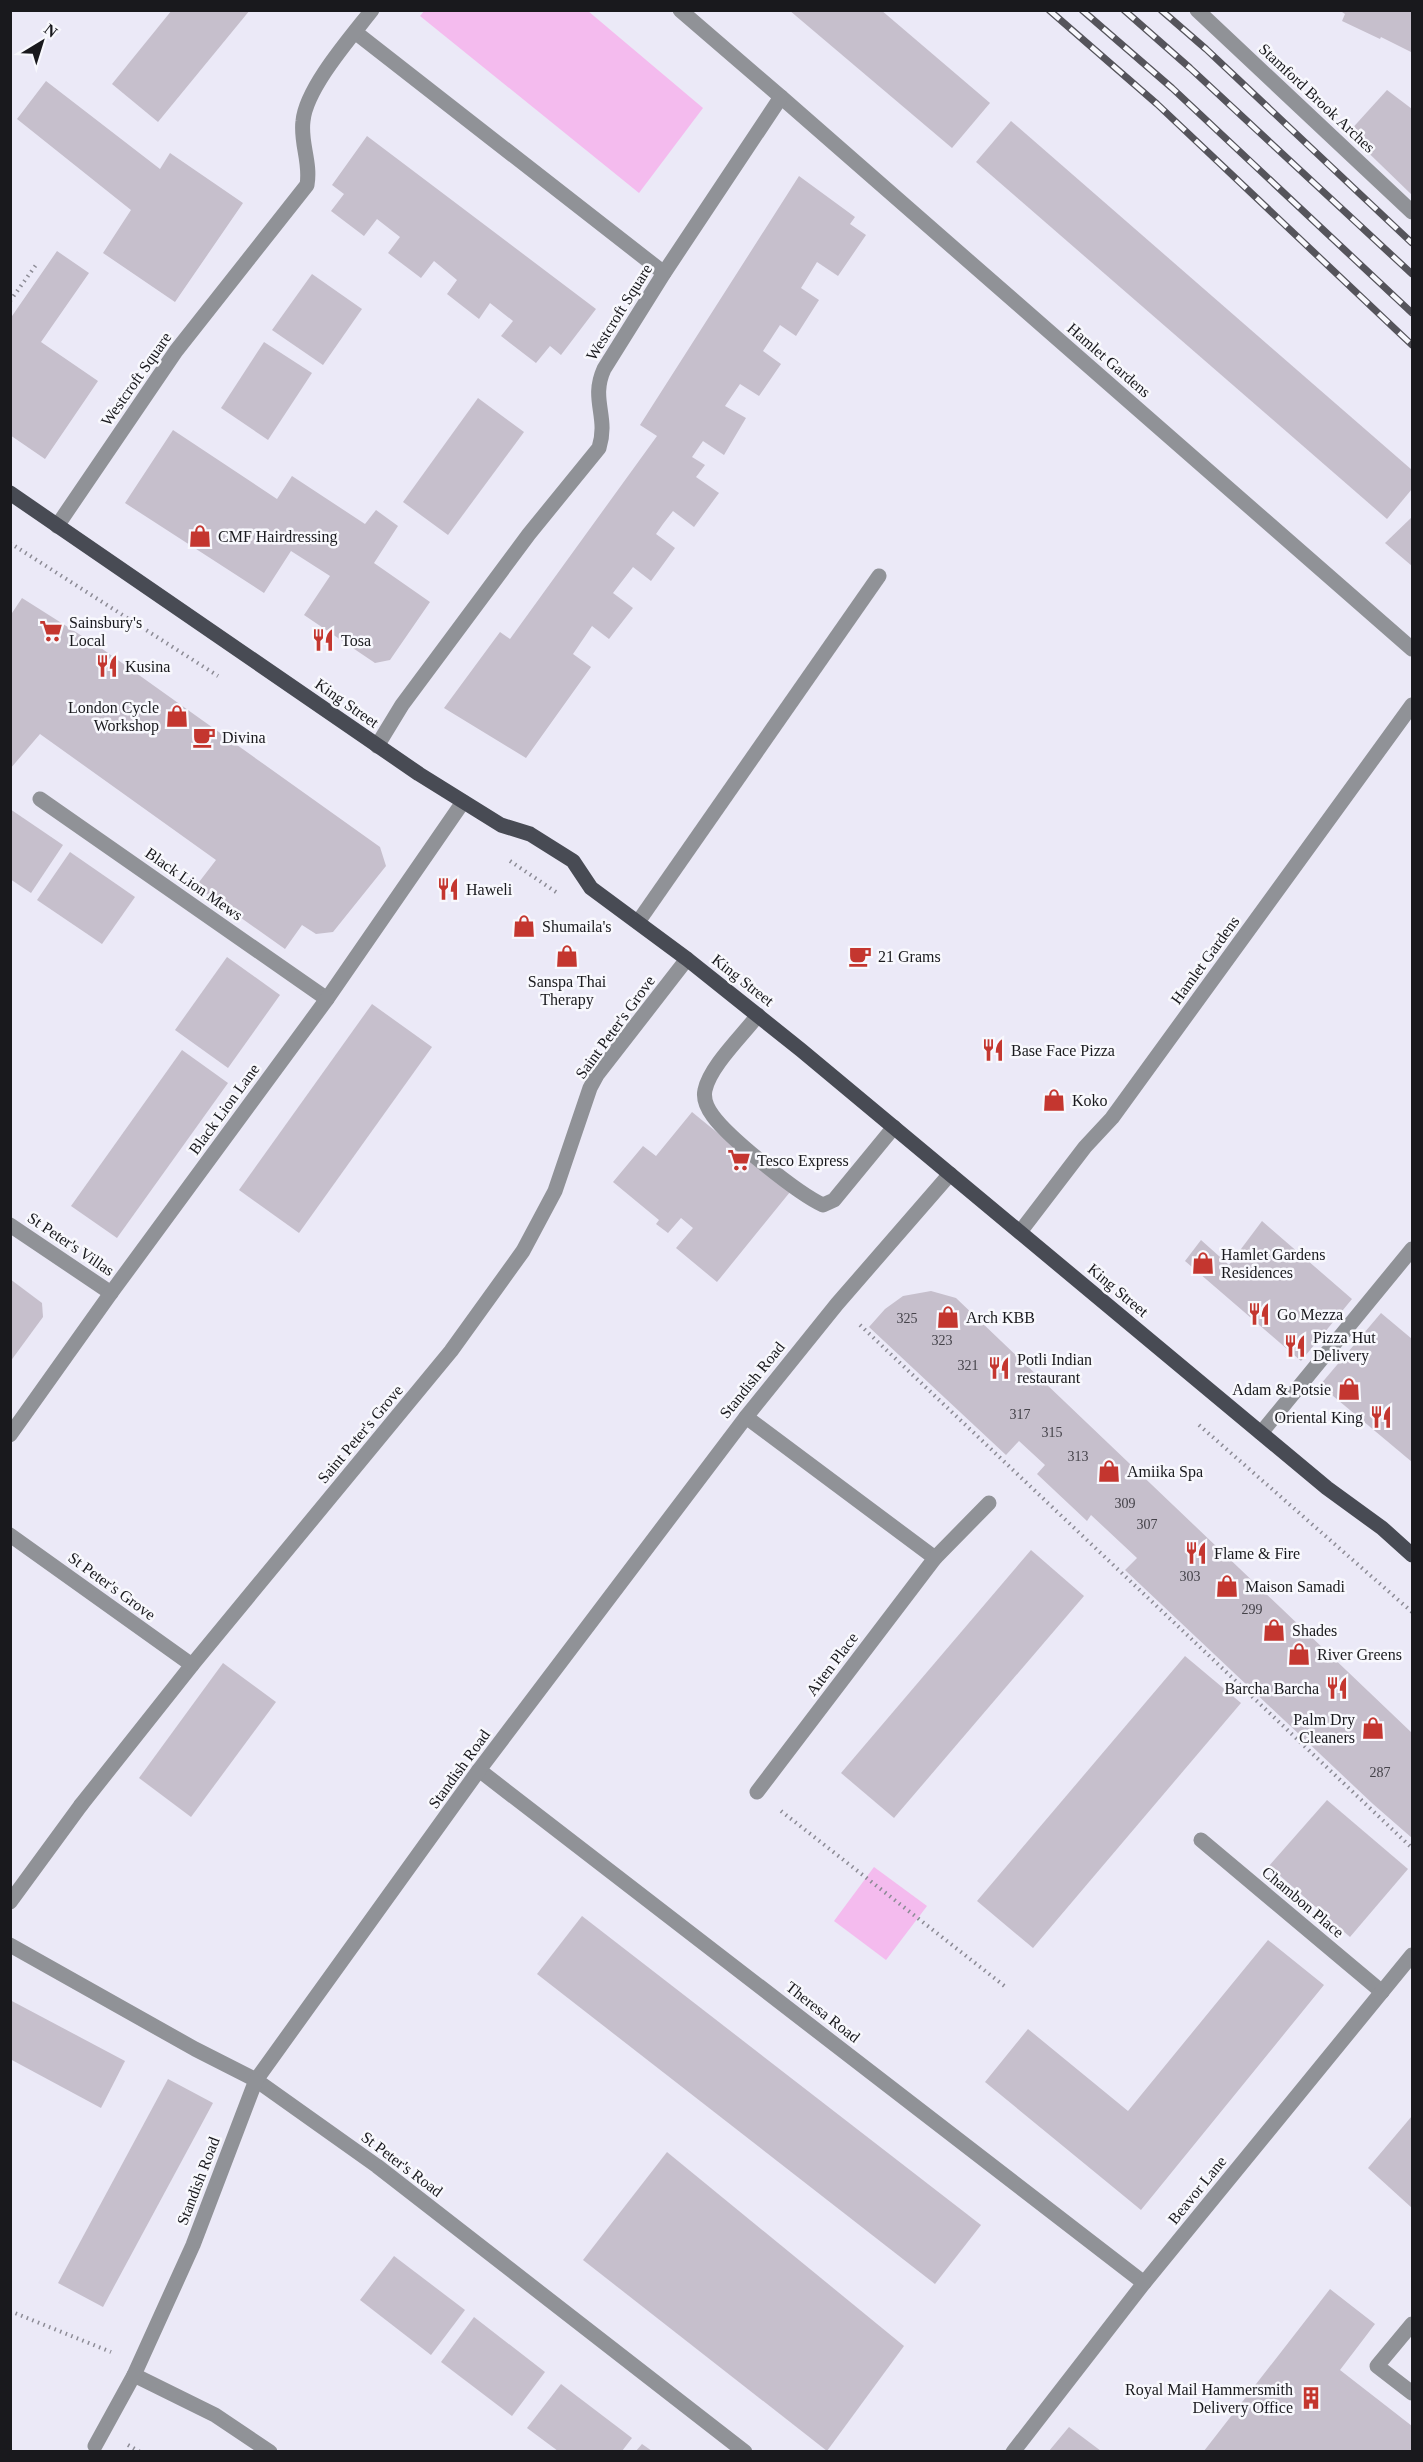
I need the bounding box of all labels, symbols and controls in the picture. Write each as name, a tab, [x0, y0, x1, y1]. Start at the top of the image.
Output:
north arrow	[12, 12, 72, 72]
text: N	[41, 20, 61, 41]
street label: Stamford Brook Arches	[1256, 40, 1378, 156]
street label: Westcroft Square	[583, 261, 656, 364]
street label: Hamlet Gardens	[1064, 319, 1154, 401]
street label: Westcroft Square	[97, 329, 175, 430]
shop icon: CMF Hairdressing	[187, 523, 213, 549]
place label: CMF Hairdressing	[218, 528, 338, 546]
place label: Sainsbury's Local	[69, 614, 142, 649]
supermarket icon: Sainsbury's Local	[38, 618, 64, 644]
restaurant icon: Tosa	[310, 627, 336, 653]
place label: Tosa	[341, 632, 371, 649]
restaurant icon: Kusina	[94, 653, 120, 679]
place label: Kusina	[125, 658, 170, 675]
street label: King Street	[312, 675, 382, 732]
place label: London Cycle Workshop	[68, 699, 159, 735]
shop icon: London Cycle Workshop	[164, 703, 190, 729]
cafe icon: Divina	[191, 724, 217, 750]
place label: Divina	[222, 729, 266, 746]
street label: Black Lion Mews	[142, 844, 246, 924]
restaurant icon: Haweli	[435, 876, 461, 902]
place label: Haweli	[466, 881, 513, 898]
shop icon: Shumaila's	[511, 913, 537, 939]
street label: Hamlet Gardens	[1167, 913, 1243, 1007]
place label: Shumaila's	[542, 918, 612, 935]
shop icon: Sanspa Thai Therapy	[554, 943, 580, 969]
cafe icon: 21 Grams	[847, 943, 873, 969]
place label: 21 Grams	[878, 948, 941, 965]
street label: King Street	[708, 951, 778, 1010]
street label: Saint Peter's Grove	[572, 972, 658, 1082]
place label: Sanspa Thai Therapy	[528, 973, 607, 1009]
restaurant icon: Base Face Pizza	[980, 1037, 1006, 1063]
place label: Base Face Pizza	[1011, 1042, 1115, 1059]
street label: Black Lion Lane	[186, 1061, 262, 1157]
shop icon: Koko	[1041, 1087, 1067, 1113]
place label: Koko	[1072, 1092, 1108, 1109]
supermarket icon: Tesco Express	[726, 1147, 752, 1173]
place label: Tesco Express	[757, 1152, 849, 1170]
street label: St Peter's Villas	[25, 1209, 117, 1279]
place label: Hamlet Gardens Residences	[1221, 1246, 1325, 1281]
shop icon: Hamlet Gardens Residences	[1190, 1250, 1216, 1276]
street label: King Street	[1084, 1260, 1152, 1321]
restaurant icon: Go Mezza	[1246, 1301, 1272, 1327]
shop icon: Arch KBB	[935, 1304, 961, 1330]
place label: Go Mezza	[1277, 1306, 1343, 1323]
place label: Arch KBB	[966, 1309, 1035, 1326]
house number: 325	[897, 1311, 918, 1326]
place label: Pizza Hut Delivery	[1313, 1329, 1376, 1365]
house number: 323	[932, 1333, 953, 1348]
restaurant icon: Pizza Hut Delivery	[1282, 1333, 1308, 1359]
street label: Standish Road	[716, 1339, 788, 1421]
place label: Potli Indian restaurant	[1017, 1351, 1092, 1386]
restaurant icon: Potli Indian restaurant	[986, 1355, 1012, 1381]
house number: 321	[958, 1358, 979, 1373]
shop icon: Adam & Potsie	[1336, 1376, 1362, 1402]
street label: Saint Peter's Grove	[314, 1381, 406, 1487]
place label: Adam & Potsie	[1232, 1381, 1331, 1398]
restaurant icon: Oriental King	[1368, 1404, 1394, 1430]
house number: 317	[1010, 1407, 1031, 1422]
place label: Oriental King	[1275, 1409, 1363, 1427]
house number: 315	[1042, 1425, 1063, 1440]
house number: 313	[1068, 1449, 1089, 1464]
shop icon: Amiika Spa	[1096, 1458, 1122, 1484]
place label: Amiika Spa	[1127, 1463, 1203, 1481]
house number: 309	[1115, 1496, 1136, 1511]
house number: 307	[1137, 1517, 1158, 1532]
restaurant icon: Flame & Fire	[1183, 1540, 1209, 1566]
place label: Flame & Fire	[1214, 1545, 1300, 1562]
street label: St Peter's Grove	[65, 1549, 159, 1623]
house number: 303	[1180, 1569, 1201, 1584]
shop icon: Maison Samadi	[1214, 1573, 1240, 1599]
place label: Maison Samadi	[1245, 1578, 1346, 1595]
house number: 299	[1242, 1602, 1263, 1617]
shop icon: Shades	[1261, 1617, 1287, 1643]
place label: Shades	[1292, 1622, 1337, 1639]
street label: Aiten Place	[803, 1629, 861, 1699]
shop icon: River Greens	[1286, 1641, 1312, 1667]
place label: River Greens	[1317, 1646, 1402, 1663]
restaurant icon: Barcha Barcha	[1324, 1675, 1350, 1701]
place label: Barcha Barcha	[1224, 1680, 1319, 1697]
place label: Palm Dry Cleaners	[1293, 1711, 1355, 1746]
shop icon: Palm Dry Cleaners	[1360, 1715, 1386, 1741]
street label: Standish Road	[425, 1726, 493, 1812]
house number: 287	[1370, 1765, 1391, 1780]
street label: Chambon Place	[1259, 1863, 1347, 1941]
street label: Theresa Road	[783, 1978, 863, 2046]
street label: St Peter's Road	[358, 2128, 446, 2200]
street label: Standish Road	[173, 2135, 223, 2227]
street label: Beavor Lane	[1165, 2153, 1229, 2227]
place label: Royal Mail Hammersmith Delivery Office	[1125, 2381, 1293, 2417]
building icon: Royal Mail Hammersmith Delivery Office	[1298, 2385, 1324, 2411]

